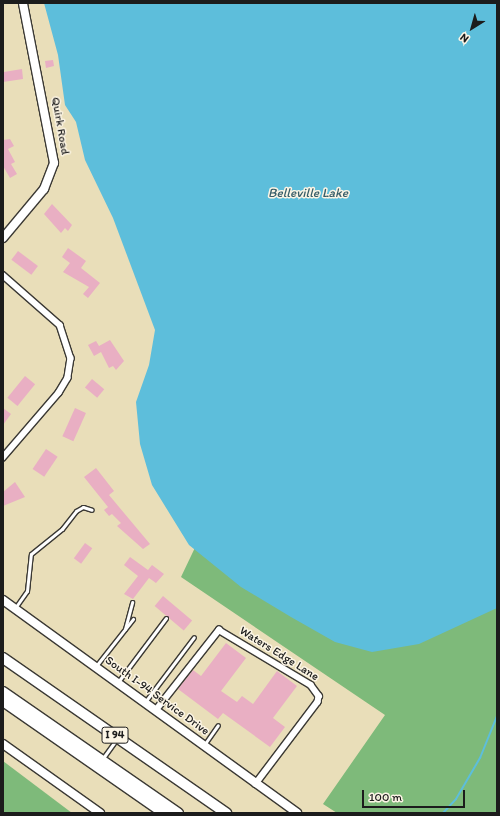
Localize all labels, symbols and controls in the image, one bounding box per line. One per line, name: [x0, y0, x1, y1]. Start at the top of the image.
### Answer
north arrow: [452, 8, 492, 48]
text: N: [458, 31, 471, 45]
street label: Quirk Road: [48, 96, 72, 156]
water label: Belleville Lake: [268, 185, 348, 201]
street label: Waters Edge Lane: [236, 624, 322, 684]
street label: South I-94 Service Drive: [102, 653, 212, 739]
road number: I 94: [101, 726, 129, 744]
scale bar: [364, 782, 467, 808]
text: 100 m: [369, 790, 402, 804]

